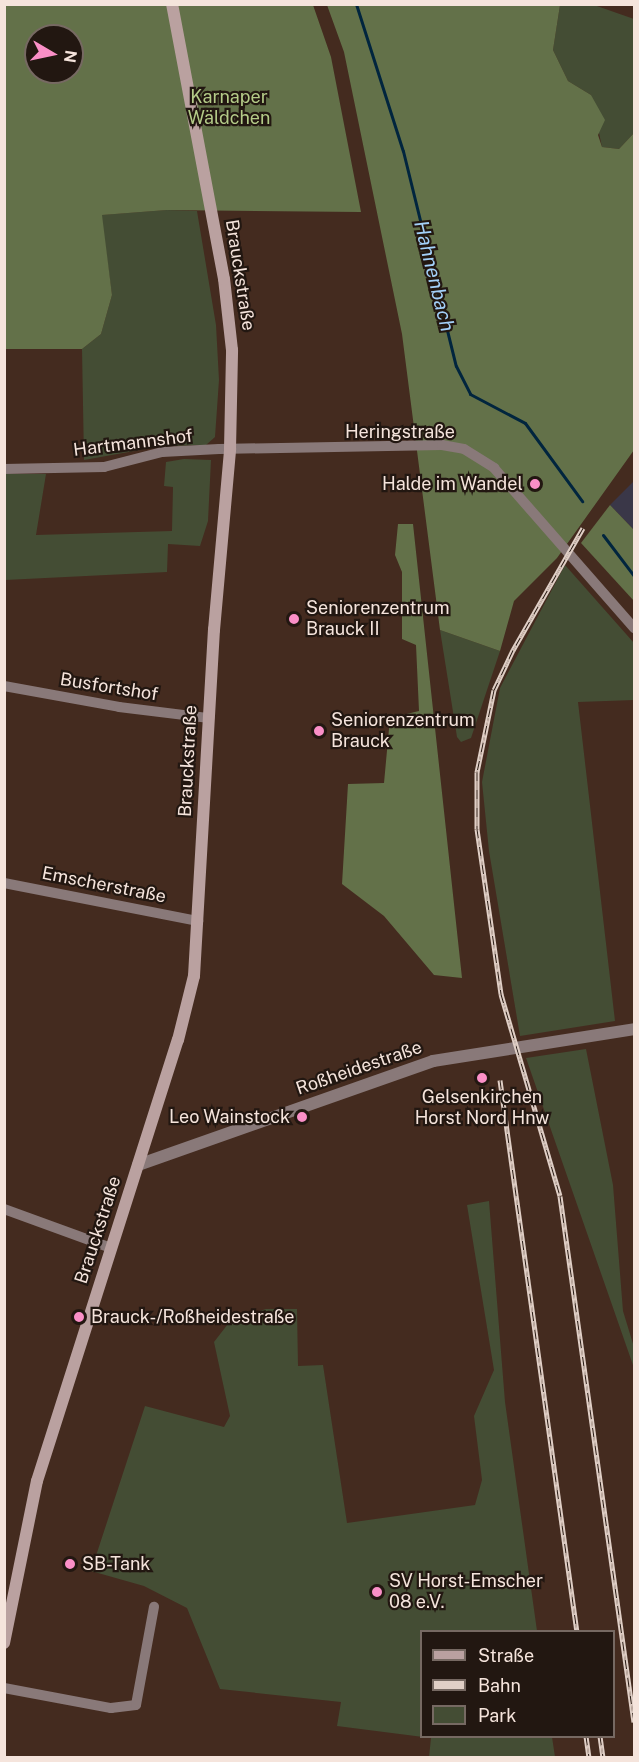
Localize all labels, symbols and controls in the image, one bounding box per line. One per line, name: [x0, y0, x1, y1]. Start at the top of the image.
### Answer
north arrow: [24, 24, 84, 84]
text: N: [60, 49, 81, 64]
park label: Karnaper Wäldchen: [188, 87, 270, 130]
street label: Brauckstraße: [221, 218, 259, 332]
water label: Hahnenbach: [409, 218, 459, 334]
street label: Heringstraße: [345, 421, 455, 443]
street label: Hartmannshof: [72, 425, 194, 461]
place label: Halde im Wandel: [381, 473, 523, 495]
marker: Halde im Wandel: [528, 477, 542, 491]
place label: Seniorenzentrum Brauck II: [306, 598, 450, 640]
marker: Seniorenzentrum Brauck II: [287, 612, 301, 626]
street label: Busfortshof: [58, 669, 160, 705]
street label: Brauckstraße: [174, 704, 202, 818]
place label: Seniorenzentrum Brauck: [331, 710, 475, 752]
marker: Seniorenzentrum Brauck: [312, 724, 326, 738]
street label: Emscherstraße: [40, 862, 168, 908]
street label: Roßheidestraße: [293, 1036, 425, 1100]
marker: Gelsenkirchen Horst Nord Hnw: [475, 1071, 489, 1085]
place label: Gelsenkirchen Horst Nord Hnw: [415, 1087, 549, 1130]
place label: Leo Wainstock: [168, 1106, 290, 1128]
marker: Leo Wainstock: [295, 1110, 309, 1124]
street label: Brauckstraße: [70, 1173, 126, 1287]
place label: Brauck-/Roßheidestraße: [91, 1306, 294, 1328]
marker: Brauck-/Roßheidestraße: [72, 1310, 86, 1324]
place label: SB-Tank: [82, 1553, 150, 1575]
marker: SB-Tank: [63, 1557, 77, 1571]
place label: SV Horst-Emscher 08 e.V.: [389, 1571, 543, 1614]
marker: SV Horst-Emscher 08 e.V.: [370, 1585, 384, 1599]
legend: [420, 1630, 615, 1738]
text: Straße: [478, 1645, 534, 1666]
text: Bahn: [478, 1675, 521, 1696]
text: Park: [478, 1705, 516, 1726]

